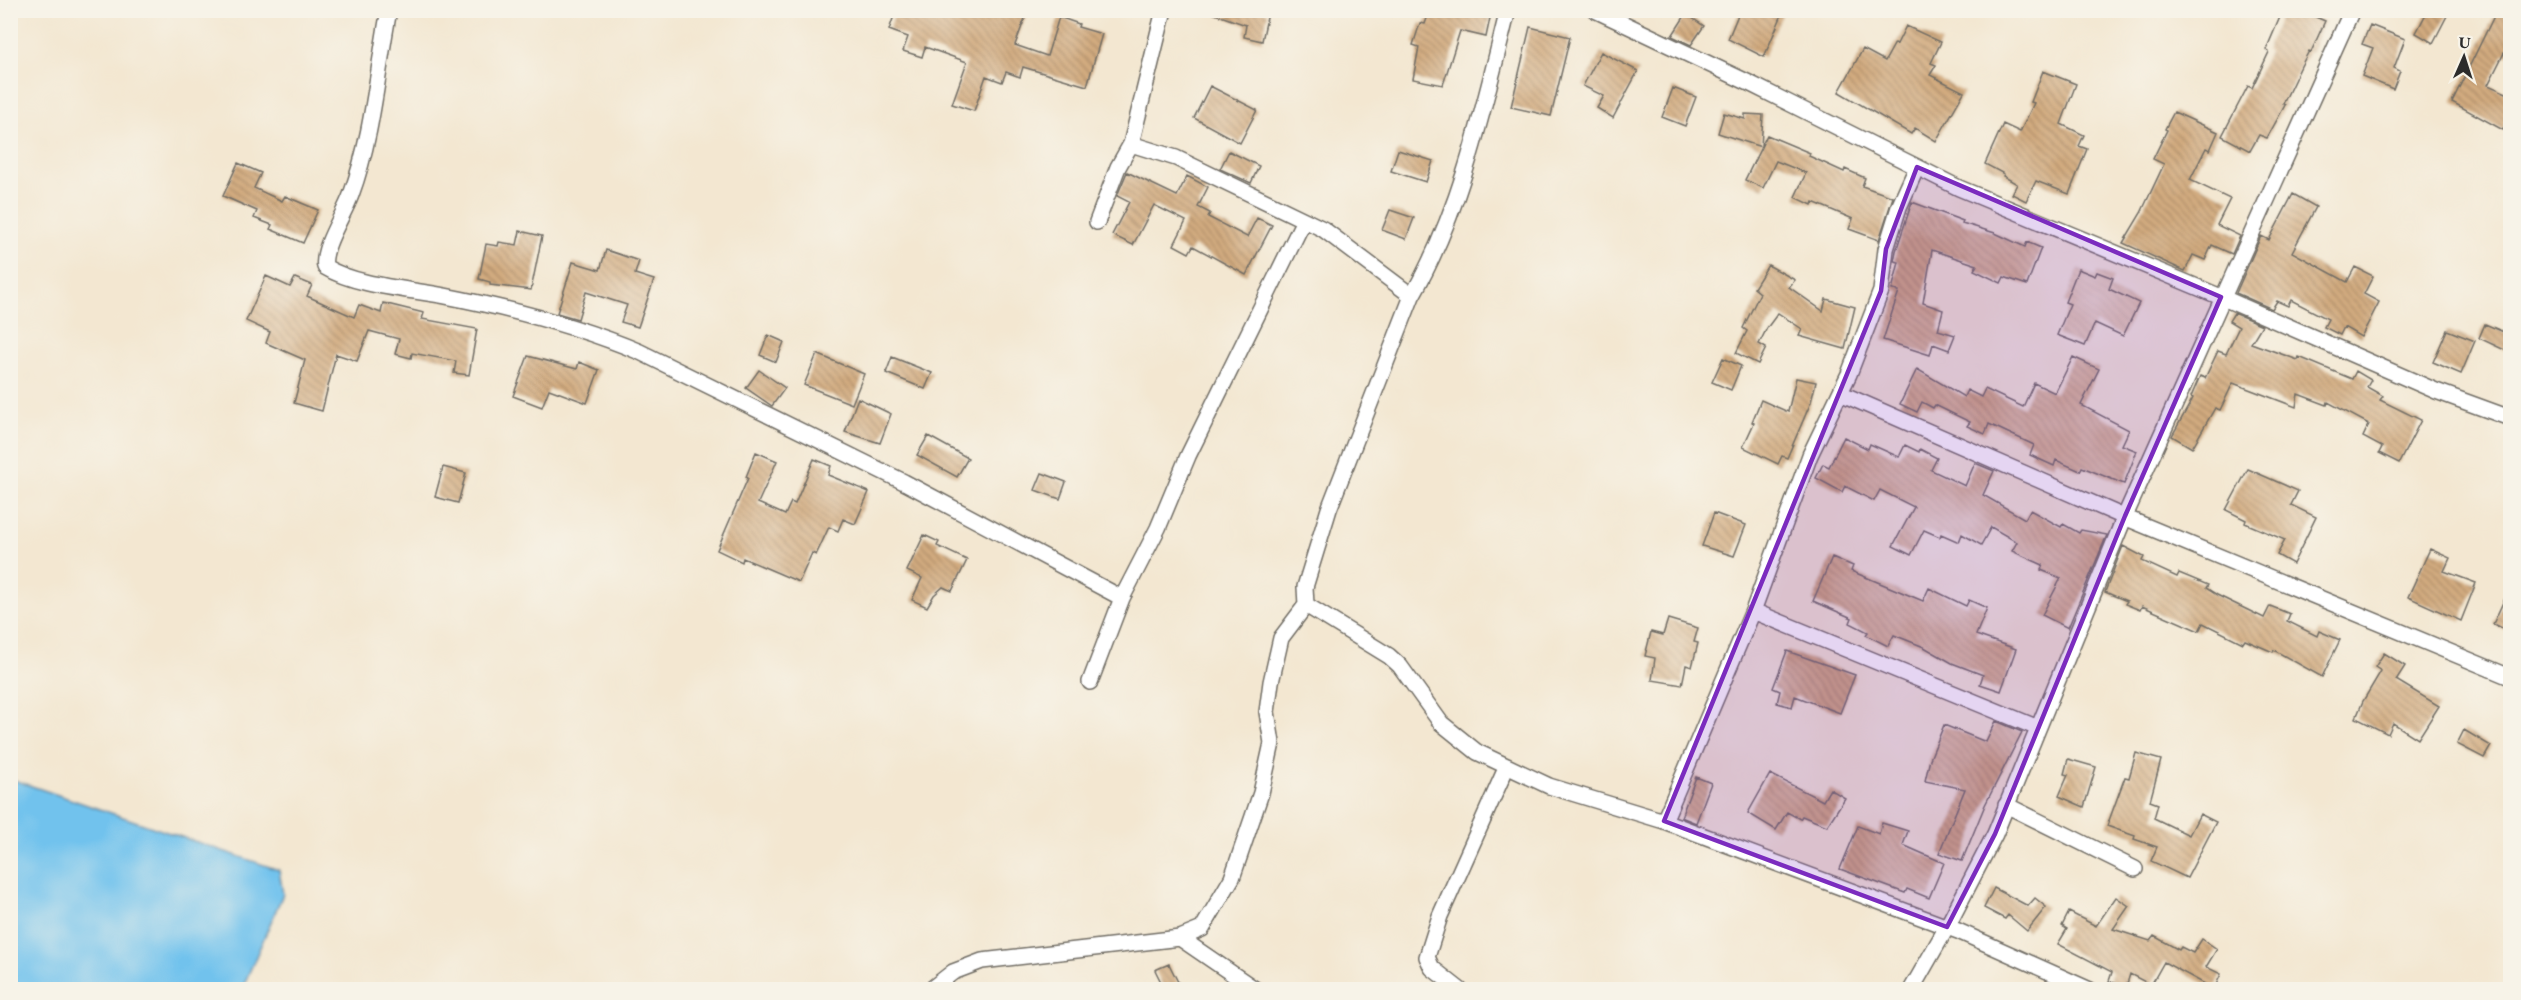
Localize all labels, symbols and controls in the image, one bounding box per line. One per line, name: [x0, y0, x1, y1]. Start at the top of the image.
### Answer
north arrow: [2434, 27, 2494, 87]
text: U: [2458, 32, 2471, 53]

